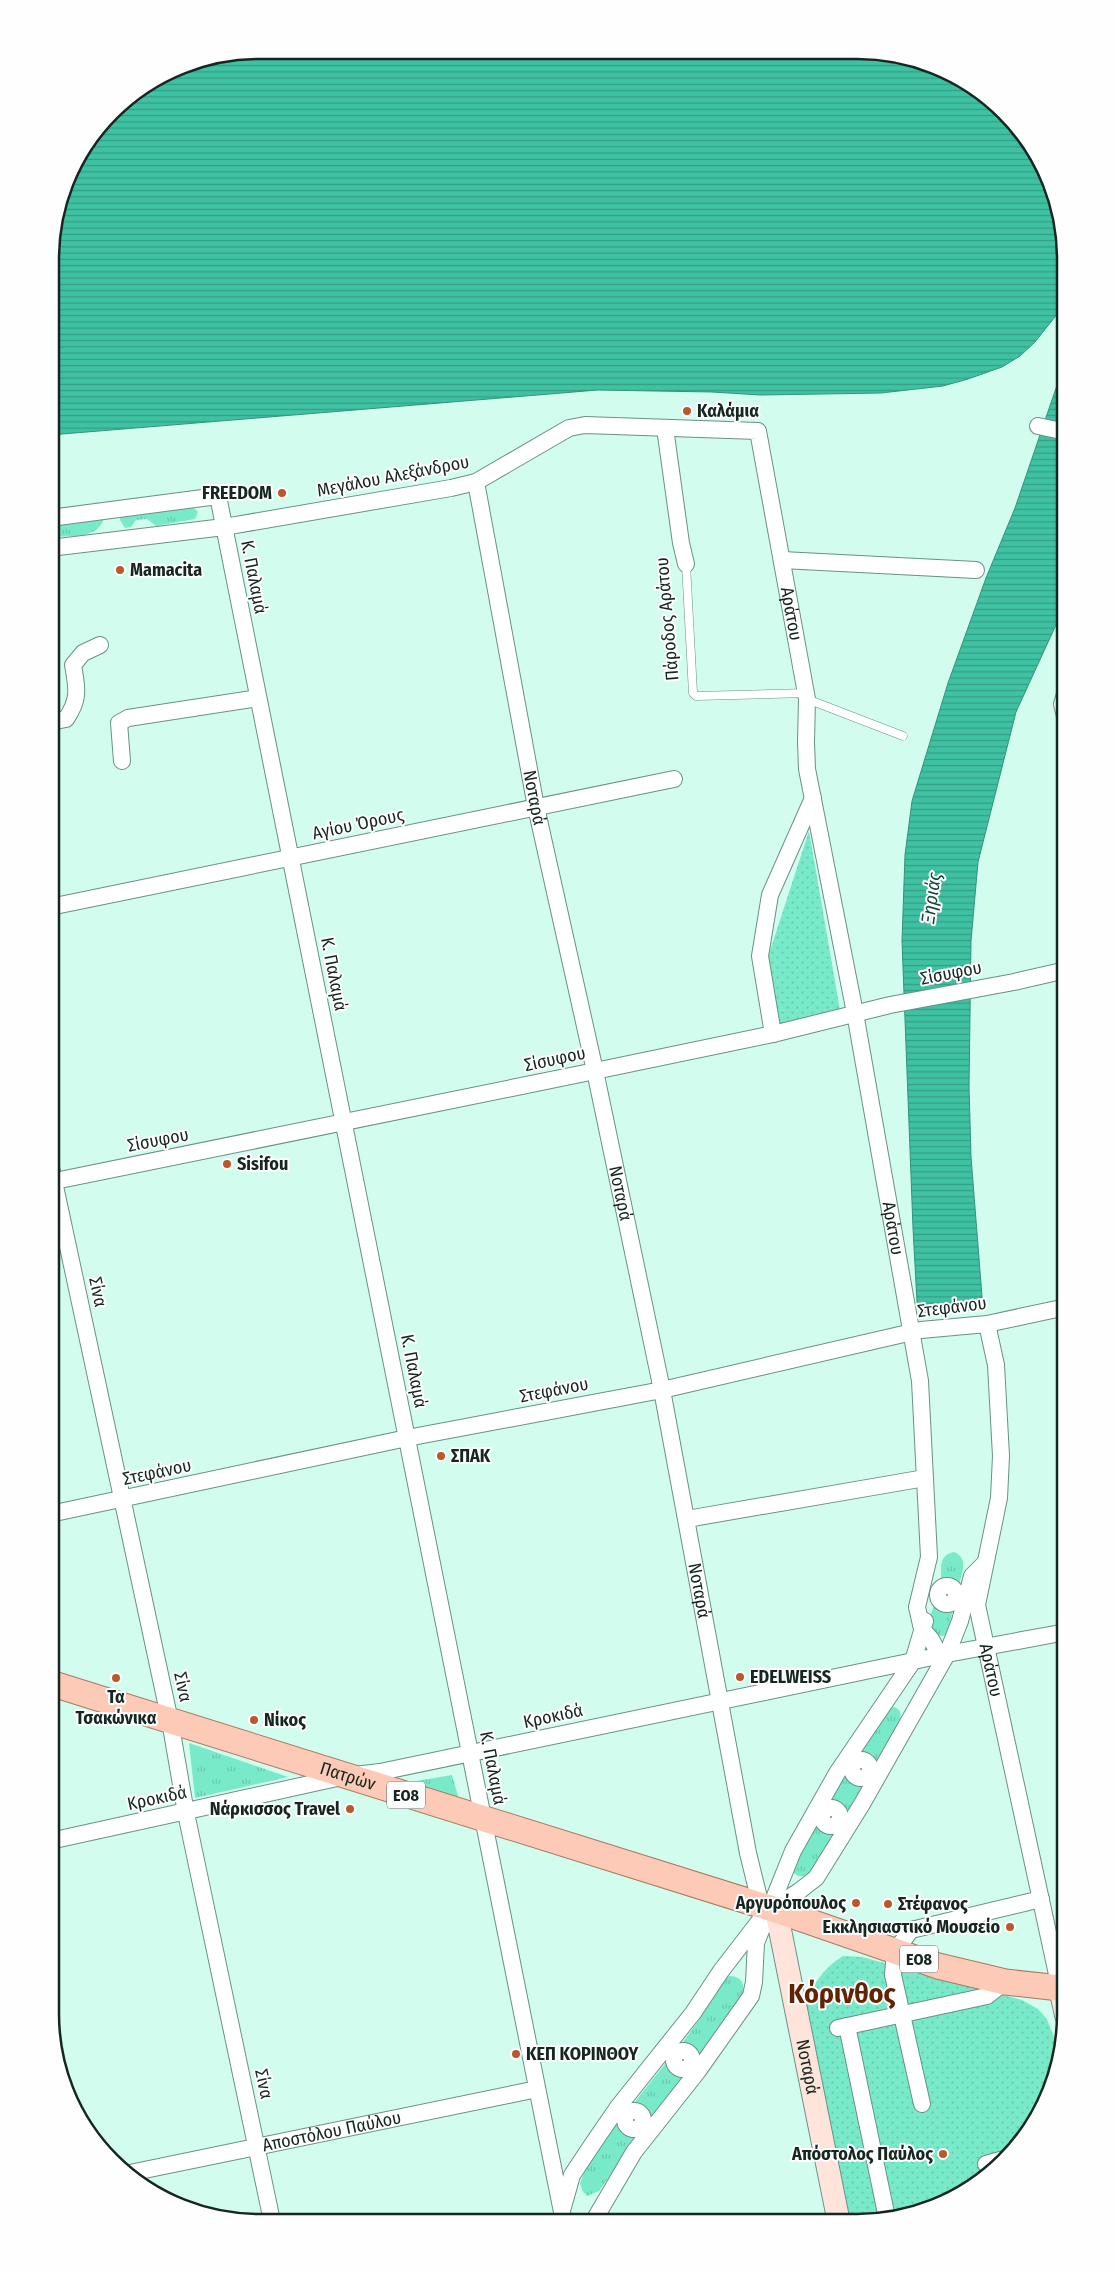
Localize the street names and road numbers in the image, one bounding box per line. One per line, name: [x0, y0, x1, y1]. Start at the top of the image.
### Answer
street label: Μεγάλου Αλεξάνδρου: [315, 450, 471, 502]
street label: Κ. Παλαμά: [236, 538, 272, 616]
street label: Πάροδος Αράτου: [651, 556, 683, 682]
street label: Αράτου: [776, 585, 807, 642]
street label: Νοταρά: [518, 768, 551, 827]
street label: Αγίου Όρους: [310, 803, 406, 844]
street label: Κ. Παλαμά: [316, 935, 352, 1013]
street label: Σίσυφου: [918, 956, 984, 990]
street label: Σίσυφου: [522, 1042, 588, 1076]
street label: Σίσυφου: [125, 1123, 191, 1157]
street label: Νοταρά: [604, 1164, 637, 1223]
street label: Αράτου: [878, 1200, 909, 1257]
street label: Σίνα: [84, 1275, 112, 1309]
street label: Στεφάνου: [916, 1292, 988, 1322]
street label: Κ. Παλαμά: [396, 1332, 432, 1410]
street label: Στεφάνου: [518, 1373, 590, 1407]
street label: Στεφάνου: [121, 1454, 193, 1490]
street label: Νοταρά: [683, 1561, 715, 1620]
street label: Αράτου: [975, 1641, 1008, 1699]
street label: Σίνα: [169, 1670, 197, 1704]
street label: Κροκιδά: [521, 1699, 585, 1733]
street label: Κ. Παλαμά: [475, 1729, 511, 1807]
street label: Πατρών: [317, 1757, 378, 1795]
street label: Κροκιδά: [125, 1781, 189, 1815]
road number: ΕΟ8: [387, 1782, 425, 1808]
road number: ΕΟ8: [900, 1946, 938, 1972]
street label: Νοταρά: [791, 2037, 824, 2096]
street label: Σίνα: [250, 2067, 278, 2101]
street label: Αποστόλου Παύλου: [260, 2106, 403, 2156]

